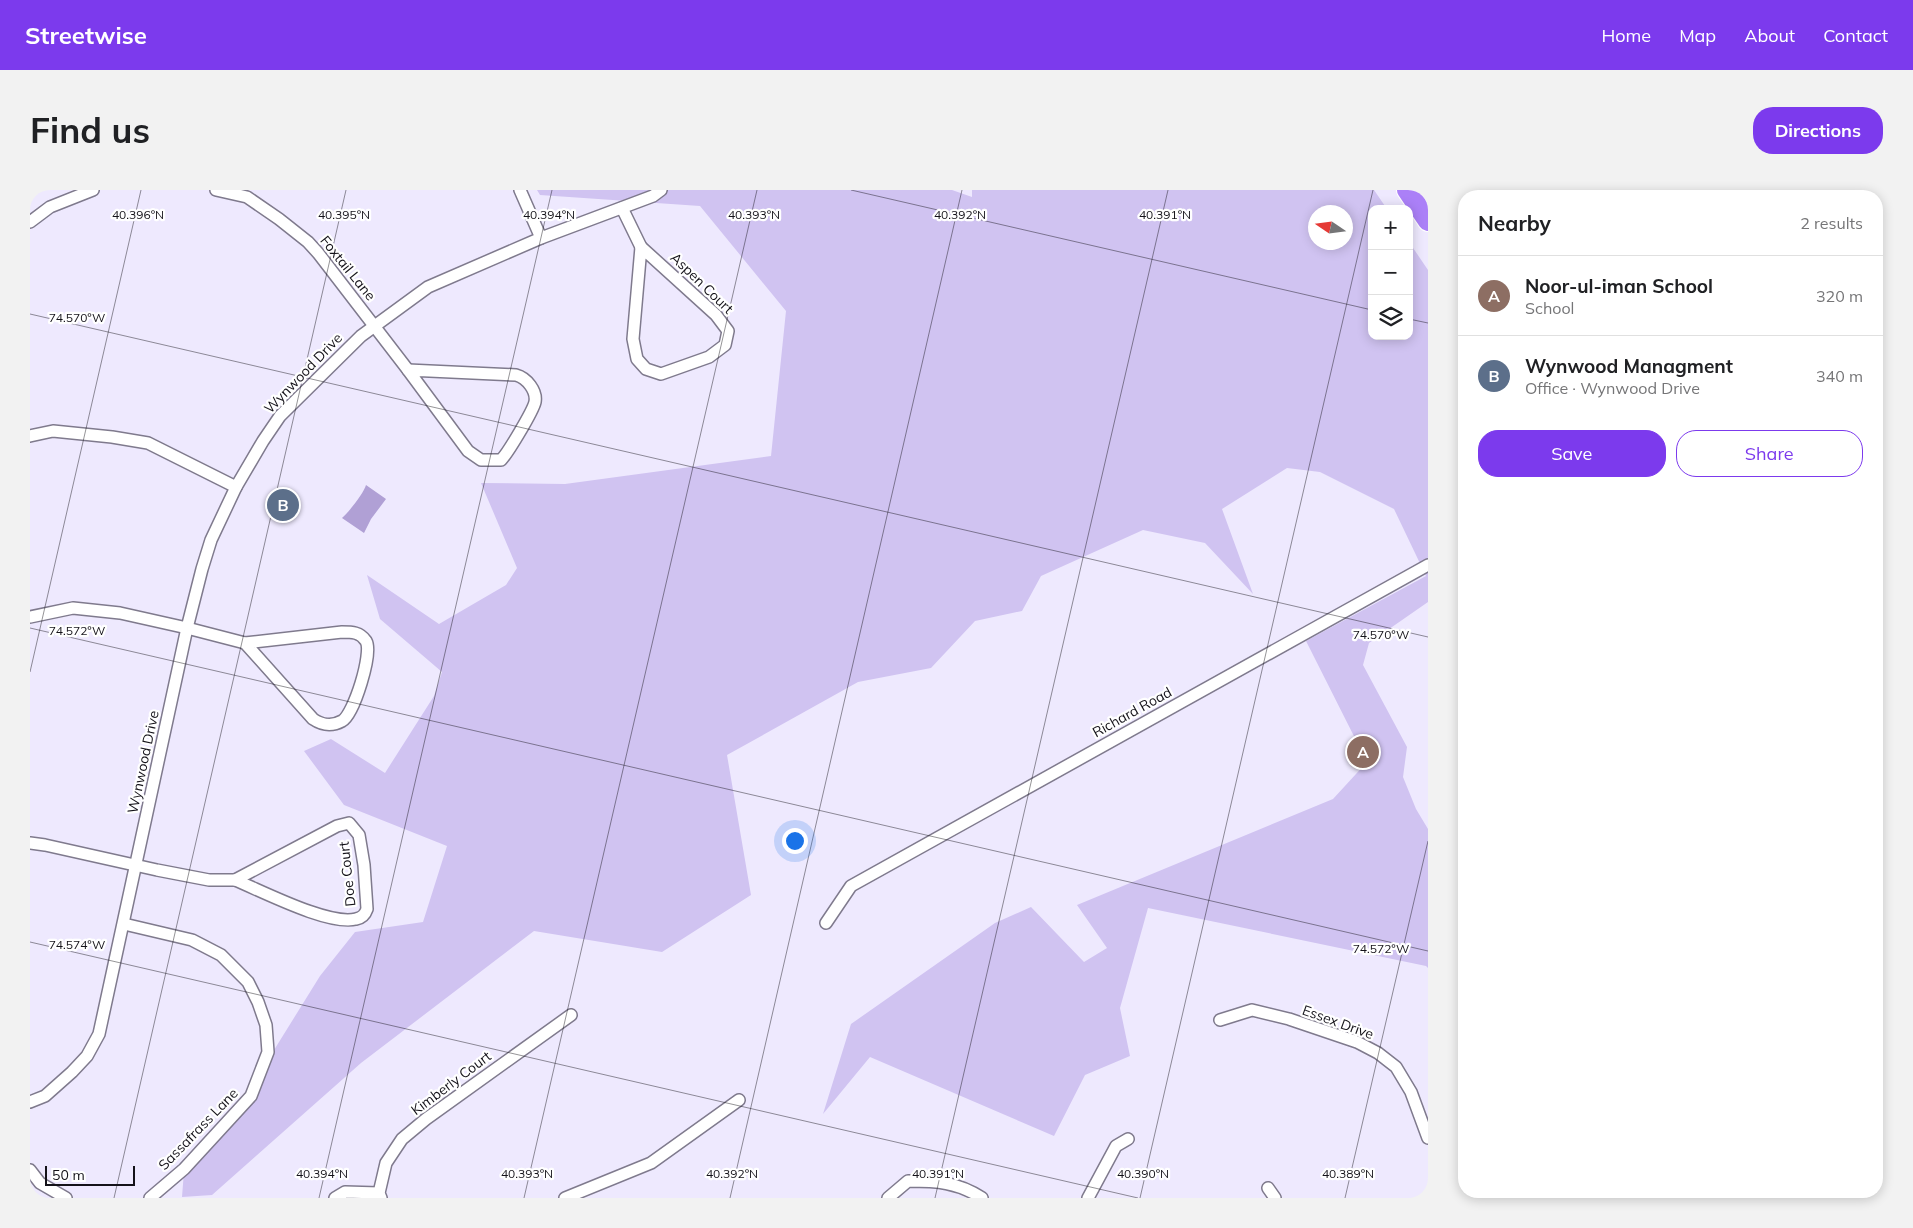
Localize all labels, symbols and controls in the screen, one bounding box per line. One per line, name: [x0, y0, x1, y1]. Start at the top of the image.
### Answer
text: Streetwise: [25, 20, 147, 50]
text: Home: [1601, 24, 1651, 47]
text: Map: [1679, 24, 1716, 47]
text: About: [1744, 24, 1795, 47]
text: Contact: [1823, 24, 1888, 47]
button: Directions: [1753, 107, 1883, 154]
text: Find us: [30, 108, 150, 152]
north arrow: [1308, 205, 1353, 250]
map controls: [1368, 205, 1413, 340]
button: +: [1368, 205, 1413, 250]
text: 40.396°N: [112, 207, 164, 222]
text: 40.395°N: [318, 207, 370, 222]
text: 40.394°N: [523, 207, 575, 222]
text: 40.393°N: [728, 207, 780, 222]
text: 40.392°N: [934, 207, 986, 222]
text: 40.391°N: [1139, 207, 1191, 222]
text: Nearby: [1478, 210, 1551, 236]
text: 2 results: [1800, 213, 1863, 233]
street label: Foxtail Lane: [316, 232, 380, 304]
street label: Aspen Court: [667, 249, 737, 318]
button: −: [1368, 250, 1413, 295]
text: Noor-ul-iman School: [1525, 274, 1713, 298]
text: A: [1488, 286, 1500, 306]
text: 320 m: [1816, 286, 1863, 306]
button: layers: [1368, 295, 1413, 340]
text: School: [1525, 298, 1574, 318]
text: 74.570°W: [49, 310, 105, 325]
street label: Wynwood Drive: [260, 329, 346, 417]
text: Wynwood Managment: [1525, 354, 1733, 378]
text: B: [1488, 366, 1500, 386]
text: 340 m: [1816, 366, 1863, 386]
text: Office · Wynwood Drive: [1525, 378, 1700, 398]
button: Save: [1478, 430, 1666, 477]
button: Share: [1676, 430, 1863, 477]
pin: B: [267, 486, 299, 524]
text: 74.572°W: [49, 623, 105, 638]
text: 74.570°W: [1353, 627, 1409, 642]
street label: Richard Road: [1089, 683, 1175, 741]
street label: Wynwood Drive: [123, 709, 163, 815]
pin: A: [1347, 733, 1379, 771]
your location: [782, 828, 808, 854]
street label: Doe Court: [335, 841, 359, 907]
text: 74.574°W: [49, 937, 105, 952]
text: 74.572°W: [1353, 941, 1409, 956]
street label: Essex Drive: [1300, 1001, 1376, 1043]
street label: Kimberly Court: [407, 1047, 495, 1119]
street label: Sassafrass Lane: [154, 1084, 242, 1174]
scale bar: [45, 1163, 135, 1186]
text: 50 m: [52, 1166, 85, 1184]
text: 40.394°N: [296, 1166, 348, 1181]
text: 40.393°N: [501, 1166, 553, 1181]
text: 40.392°N: [706, 1166, 758, 1181]
text: 40.391°N: [912, 1166, 964, 1181]
text: 40.390°N: [1117, 1166, 1169, 1181]
text: 40.389°N: [1322, 1166, 1374, 1181]

